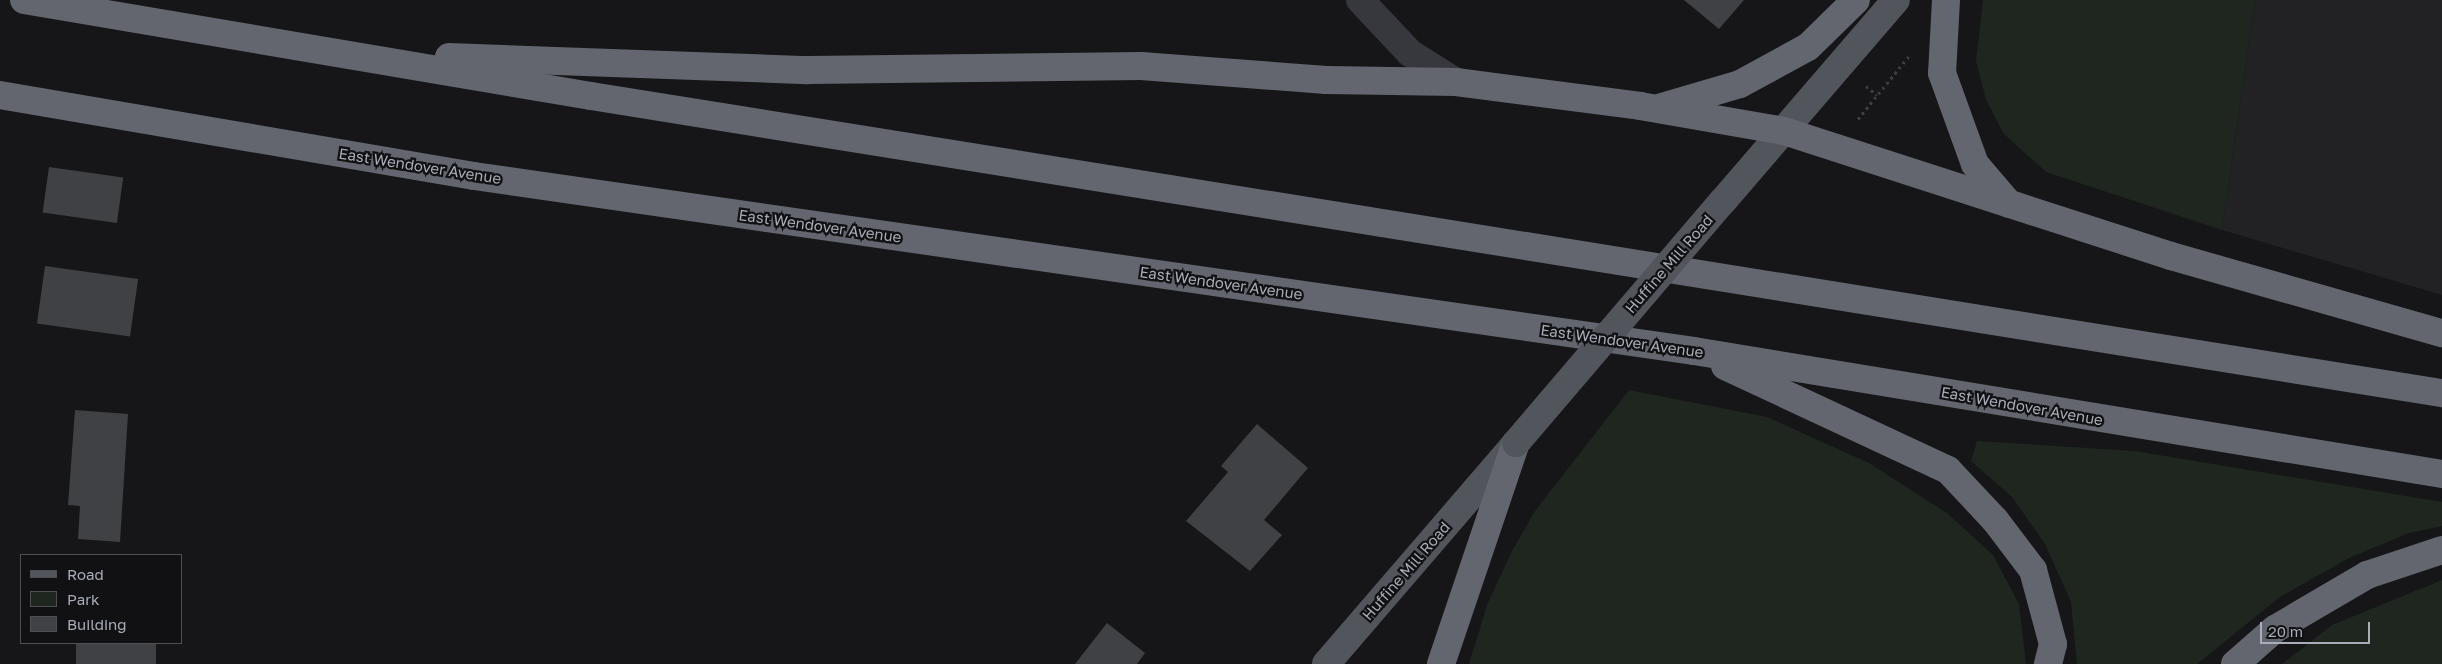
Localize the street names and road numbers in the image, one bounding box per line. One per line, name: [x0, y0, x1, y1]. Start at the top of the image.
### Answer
street label: East Wendover Avenue: [338, 144, 502, 188]
street label: East Wendover Avenue: [737, 206, 903, 246]
street label: Huffine Mill Road: [1621, 211, 1717, 317]
street label: East Wendover Avenue: [1138, 263, 1304, 303]
street label: East Wendover Avenue: [1539, 321, 1705, 361]
street label: East Wendover Avenue: [1940, 383, 2104, 429]
street label: Huffine Mill Road: [1358, 518, 1454, 624]

